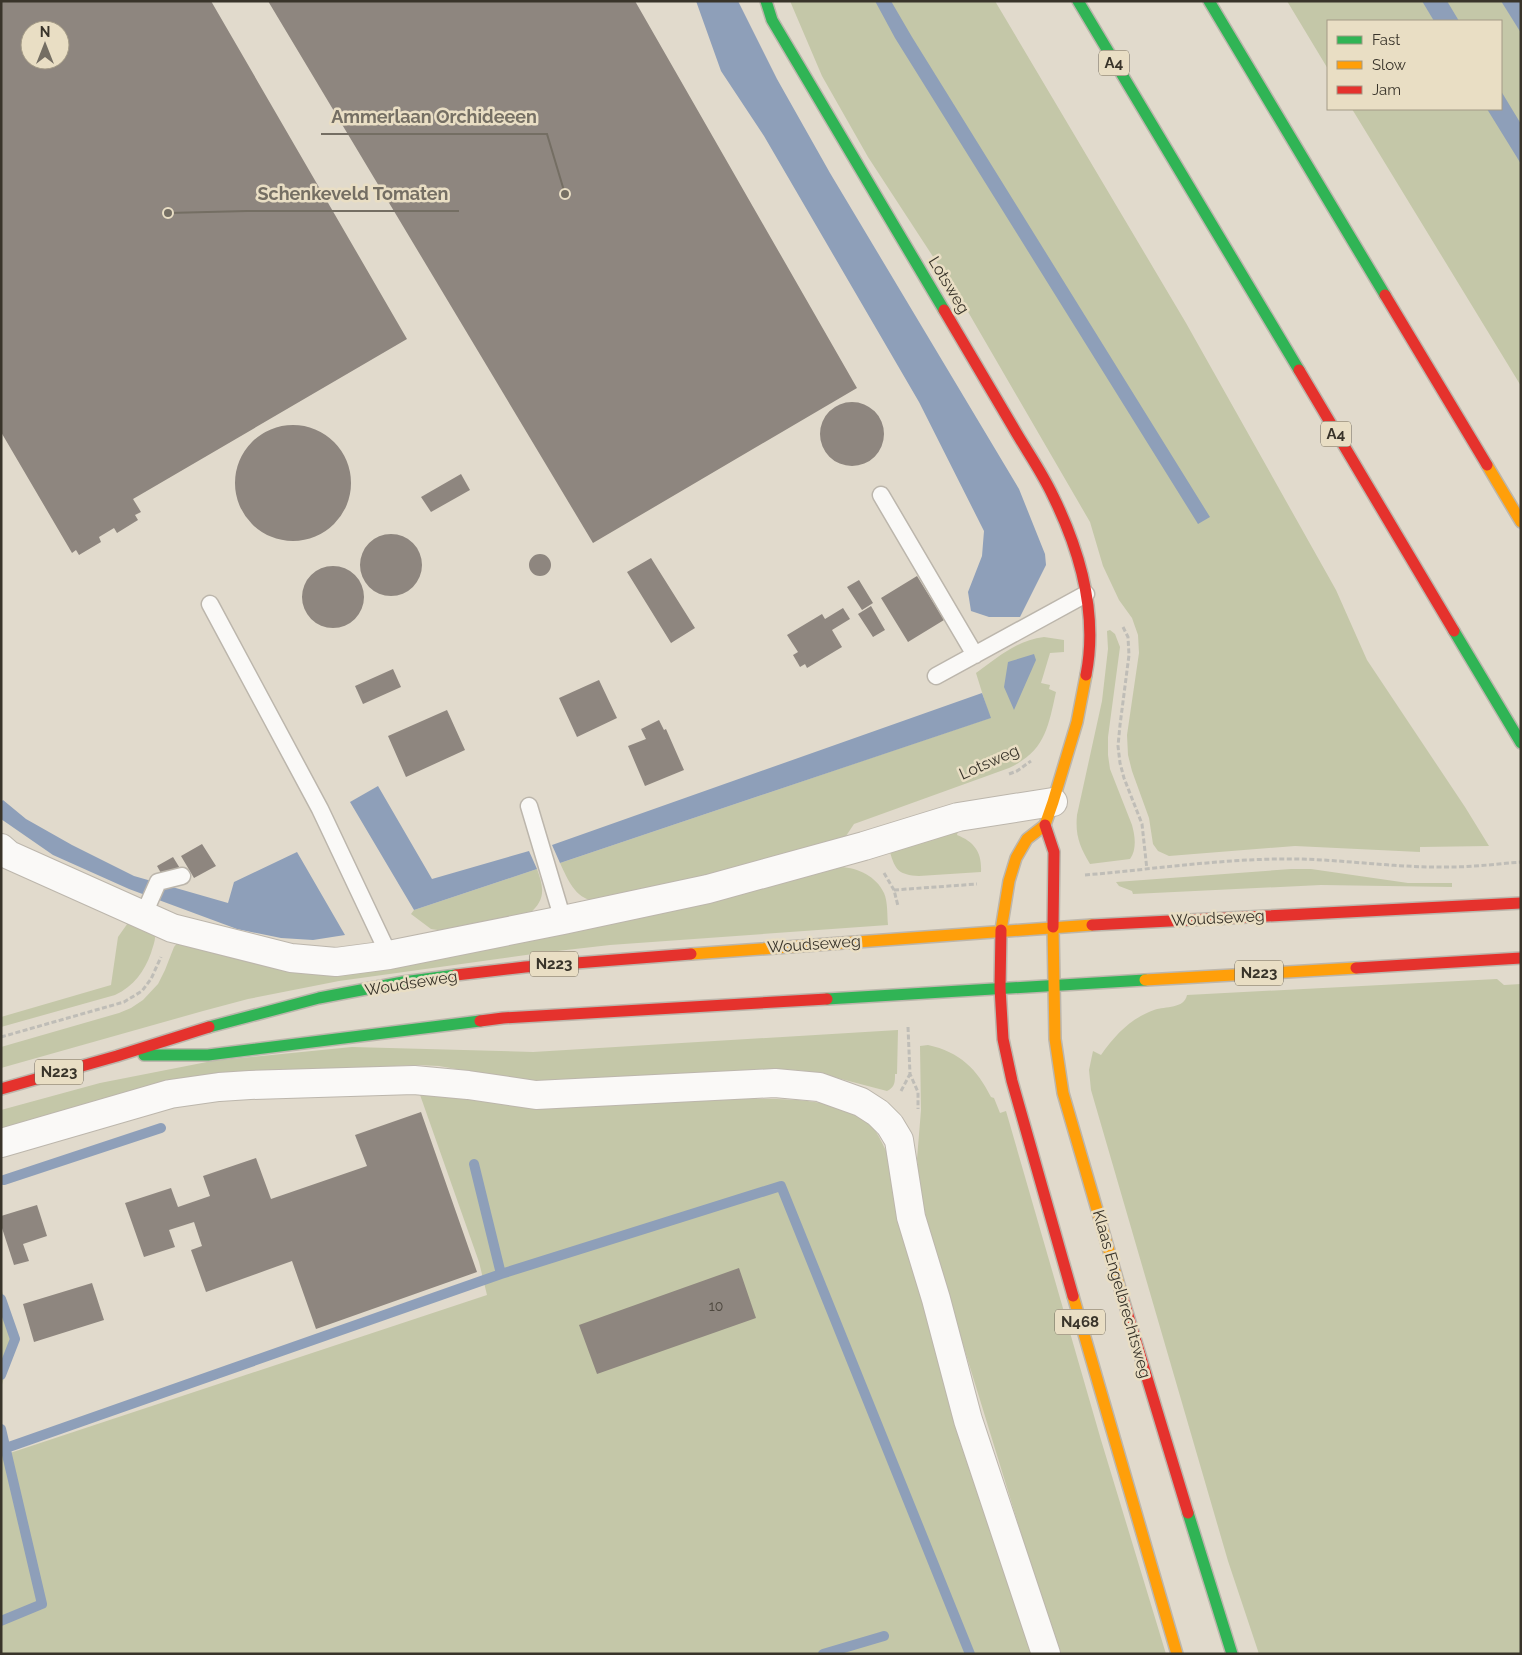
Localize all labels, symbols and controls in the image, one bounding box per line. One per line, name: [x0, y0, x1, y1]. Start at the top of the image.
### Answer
north arrow: [20, 20, 70, 70]
legend: [1327, 20, 1502, 110]
text: N: [40, 24, 50, 40]
text: Fast: [1372, 31, 1400, 49]
road number: A4: [1099, 50, 1129, 76]
text: Slow: [1372, 56, 1406, 74]
text: Jam: [1372, 81, 1401, 99]
callout: Ammerlaan Orchideeen: [321, 101, 547, 134]
text: Ammerlaan Orchideeen: [331, 106, 537, 127]
callout: Schenkeveld Tomaten: [247, 178, 459, 211]
text: Schenkeveld Tomaten: [258, 183, 448, 204]
street label: Lotsweg: [925, 253, 973, 317]
road number: A4: [1321, 422, 1351, 446]
street label: Lotsweg: [956, 740, 1022, 784]
street label: Woudseweg: [1171, 906, 1265, 930]
street label: Woudseweg: [767, 931, 861, 957]
road number: N223: [530, 952, 578, 976]
road number: N223: [1235, 960, 1283, 986]
street label: Woudseweg: [363, 966, 459, 1000]
road number: N223: [35, 1060, 83, 1084]
street label: Klaas Engelbrechtsweg: [1089, 1208, 1155, 1380]
house number: 10: [709, 1298, 723, 1314]
road number: N468: [1055, 1310, 1105, 1334]

